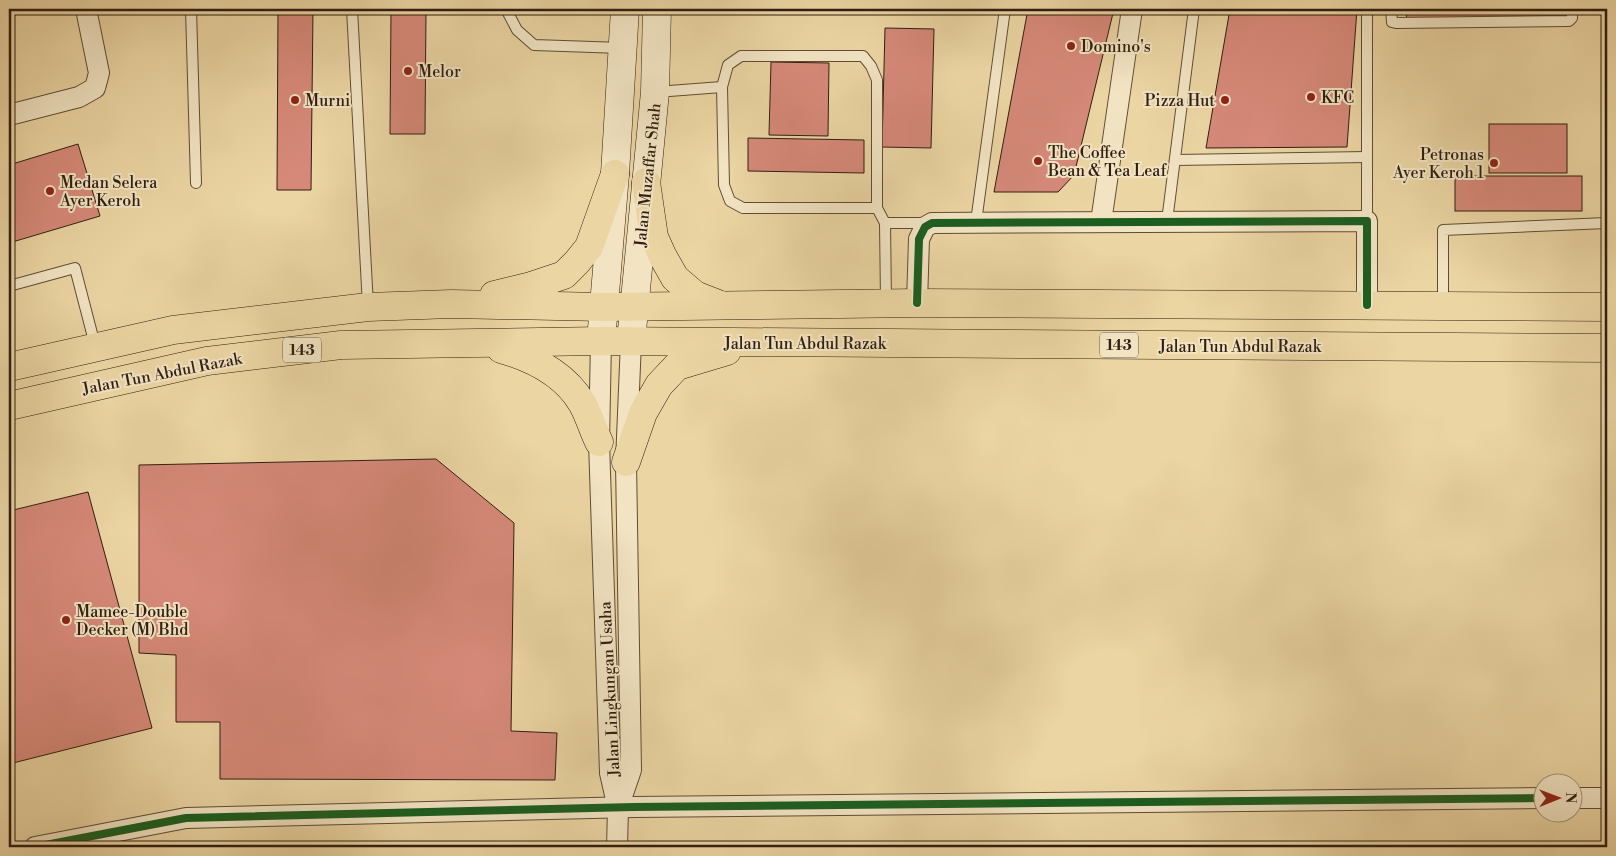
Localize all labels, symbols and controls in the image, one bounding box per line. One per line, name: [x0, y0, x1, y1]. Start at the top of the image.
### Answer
place label: Domino's: [1081, 37, 1151, 57]
marker: Domino's: [1065, 40, 1077, 52]
place label: Melor: [418, 62, 461, 82]
marker: Melor: [402, 65, 414, 77]
place label: KFC: [1321, 88, 1354, 108]
place label: Murni: [305, 91, 350, 111]
place label: Pizza Hut: [1144, 91, 1215, 111]
marker: KFC: [1305, 91, 1317, 103]
marker: Murni: [289, 94, 301, 106]
marker: Pizza Hut: [1219, 94, 1231, 106]
street label: Jalan Muzaffar Shah: [630, 102, 666, 249]
place label: The Coffee Bean & Tea Leaf: [1047, 143, 1167, 181]
place label: Petronas Ayer Keroh 1: [1392, 145, 1484, 183]
marker: The Coffee Bean & Tea Leaf: [1032, 155, 1044, 167]
marker: Petronas Ayer Keroh 1: [1488, 157, 1500, 169]
place label: Medan Selera Ayer Keroh: [59, 173, 158, 211]
marker: Medan Selera Ayer Keroh: [44, 185, 56, 197]
road number: 143: [1100, 332, 1138, 358]
street label: Jalan Tun Abdul Razak: [723, 334, 888, 354]
street label: Jalan Tun Abdul Razak: [1158, 337, 1323, 357]
road number: 143: [283, 338, 321, 362]
street label: Jalan Tun Abdul Razak: [80, 348, 245, 399]
street label: Jalan Lingkungan Usaha: [595, 600, 625, 778]
place label: Mamee-Double Decker (M) Bhd: [76, 602, 188, 640]
marker: Mamee-Double Decker (M) Bhd: [60, 614, 72, 626]
north arrow: [1534, 774, 1584, 824]
text: N: [1561, 792, 1579, 803]

